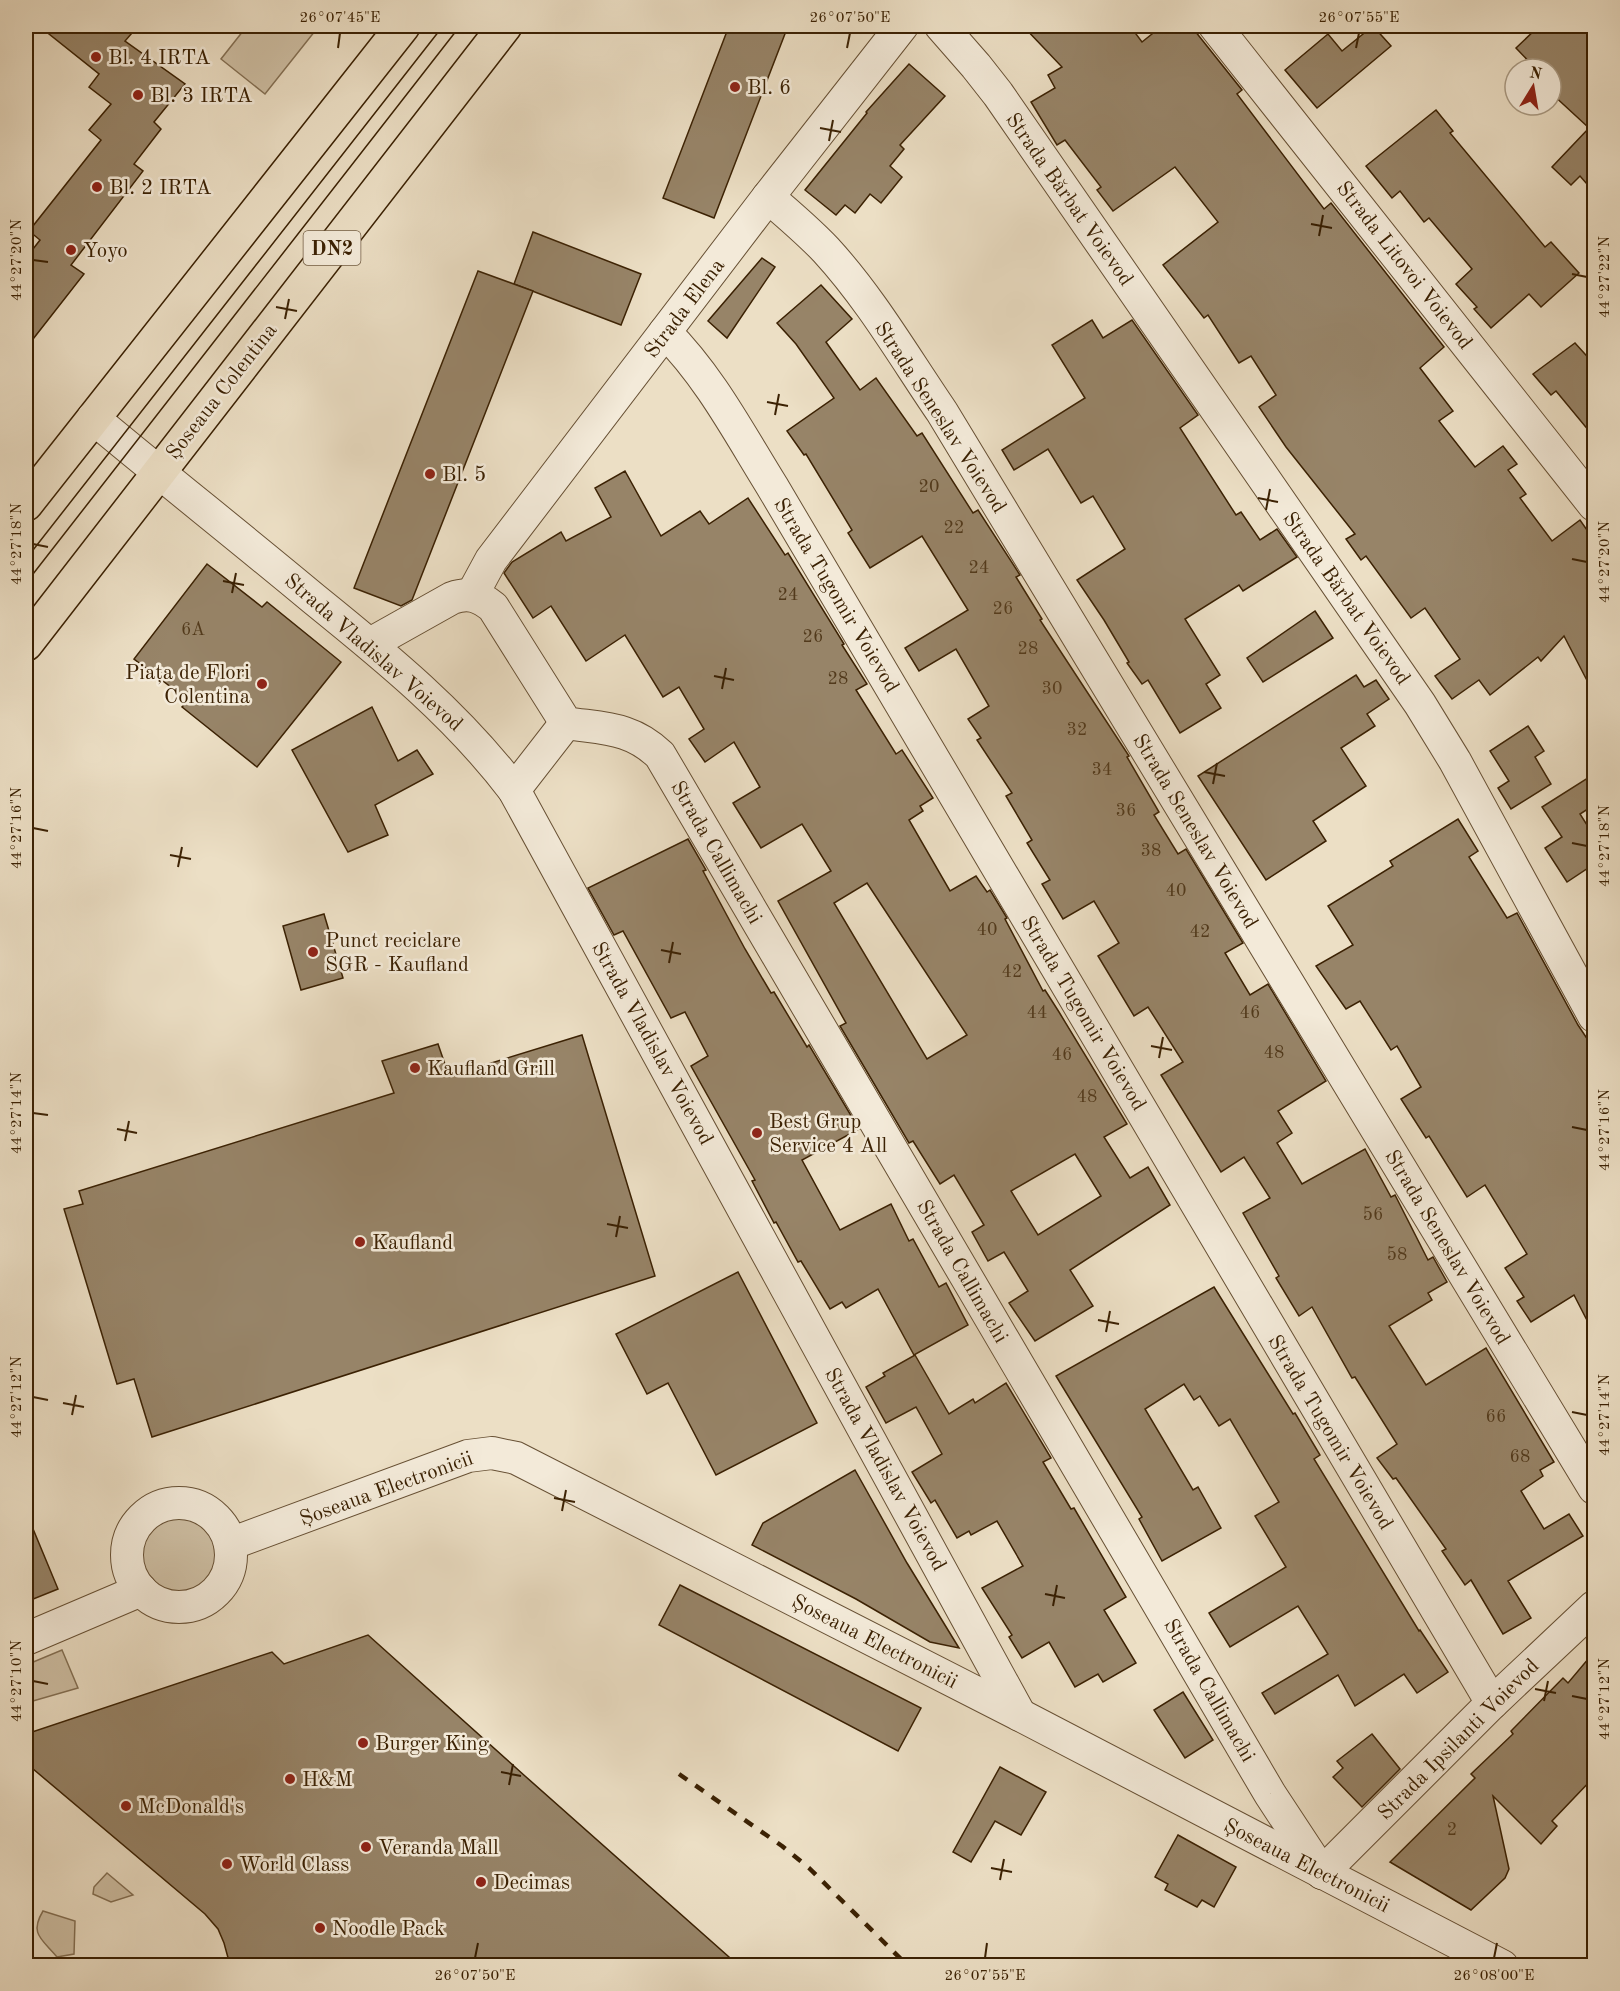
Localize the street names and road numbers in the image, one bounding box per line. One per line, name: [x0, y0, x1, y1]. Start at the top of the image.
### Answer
street label: Strada Bărbat Voievod: [1001, 110, 1136, 290]
street label: Strada Litovoi Voievod: [1332, 178, 1476, 354]
road number: DN2: [304, 231, 360, 265]
street label: Strada Elena: [641, 255, 729, 362]
street label: Strada Seneslav Voievod: [870, 319, 1009, 517]
street label: Șoseaua Colentina: [163, 320, 282, 464]
street label: Strada Tugomir Voievod: [769, 495, 902, 697]
street label: Strada Bărbat Voievod: [1278, 509, 1413, 689]
street label: Strada Vladislav Voievod: [280, 570, 466, 736]
street label: Strada Seneslav Voievod: [1128, 731, 1261, 933]
street label: Strada Callimachi: [666, 778, 765, 928]
street label: Strada Tugomir Voievod: [1016, 913, 1149, 1115]
street label: Strada Vladislav Voievod: [587, 939, 716, 1149]
street label: Strada Seneslav Voievod: [1380, 1147, 1513, 1349]
street label: Strada Callimachi: [912, 1197, 1011, 1347]
street label: Strada Tugomir Voievod: [1263, 1332, 1396, 1534]
street label: Strada Vladislav Voievod: [820, 1365, 949, 1575]
street label: Șoseaua Electronicii: [297, 1448, 476, 1531]
street label: Șoseaua Electronicii: [788, 1591, 961, 1693]
street label: Strada Callimachi: [1159, 1616, 1258, 1766]
street label: Strada Ipsilanti Voievod: [1374, 1655, 1544, 1825]
street label: Șoseaua Electronicii: [1220, 1815, 1393, 1917]

